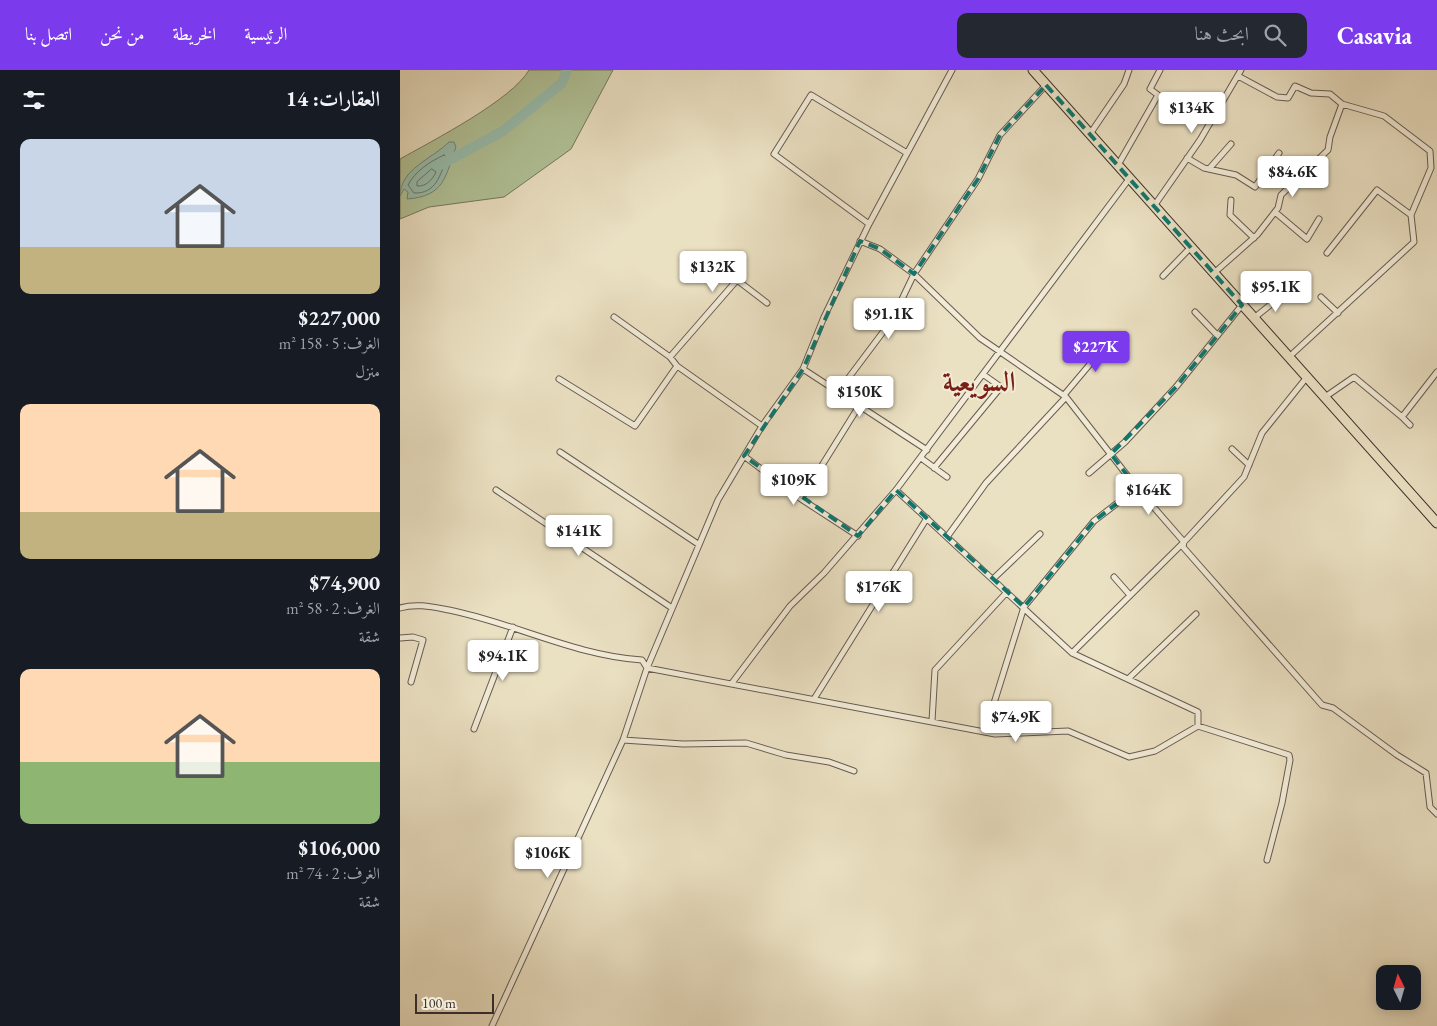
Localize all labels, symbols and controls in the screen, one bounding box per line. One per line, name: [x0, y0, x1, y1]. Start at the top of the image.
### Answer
search box: [957, 13, 1307, 58]
text: Casavia: [1337, 20, 1412, 51]
text: ابحث هنا: [1195, 21, 1249, 46]
icon: search: [1261, 21, 1289, 49]
text: اتصل بنا: [25, 22, 72, 45]
text: من نحن: [100, 22, 144, 45]
text: الخريطة: [172, 22, 216, 45]
text: الرئيسية: [244, 22, 287, 45]
text: العقارات: 14: [286, 85, 380, 112]
icon: filters: [20, 86, 48, 114]
pin: $134K: [1157, 92, 1227, 134]
text: $134K: [1170, 97, 1214, 118]
pin: $84.6K: [1252, 156, 1334, 198]
text: $84.6K: [1269, 161, 1317, 182]
icon: home: [155, 171, 245, 261]
pin: $132K: [678, 250, 748, 293]
text: $132K: [691, 256, 735, 277]
pin: $95.1K: [1235, 270, 1317, 313]
text: $95.1K: [1252, 276, 1300, 297]
pin: $91.1K: [848, 298, 930, 340]
text: $91.1K: [865, 303, 913, 324]
text: $227,000: [298, 304, 380, 331]
pin: $227K: [1061, 330, 1131, 373]
text: الغرف: 5 · 158 m²: [279, 333, 380, 354]
text: $227K: [1074, 336, 1118, 357]
text: منزل: [355, 361, 380, 382]
district label: السويعية: [943, 363, 1015, 399]
pin: $150K: [825, 376, 895, 418]
text: $150K: [838, 381, 882, 402]
icon: home: [155, 436, 245, 526]
pin: $109K: [759, 464, 829, 506]
text: $109K: [772, 469, 816, 490]
pin: $164K: [1114, 474, 1184, 516]
text: $164K: [1127, 479, 1171, 500]
pin: $141K: [544, 514, 614, 557]
text: $141K: [557, 520, 601, 541]
text: $74,900: [310, 569, 380, 596]
pin: $176K: [844, 570, 914, 613]
text: $176K: [857, 576, 901, 597]
text: الغرف: 2 · 58 m²: [286, 598, 380, 619]
text: شقة: [359, 626, 380, 647]
pin: $94.1K: [462, 640, 544, 682]
text: $94.1K: [479, 645, 527, 666]
pin: $74.9K: [975, 700, 1057, 743]
icon: home: [155, 701, 245, 791]
text: $74.9K: [992, 706, 1040, 727]
text: $106,000: [298, 834, 380, 861]
pin: $106K: [513, 836, 583, 879]
text: $106K: [526, 842, 570, 863]
text: الغرف: 2 · 74 m²: [286, 863, 380, 884]
text: شقة: [359, 891, 380, 912]
north arrow: [1376, 965, 1421, 1010]
map controls: [1376, 965, 1421, 1010]
scale bar: [415, 991, 494, 1014]
text: 100 m: [422, 994, 456, 1012]

